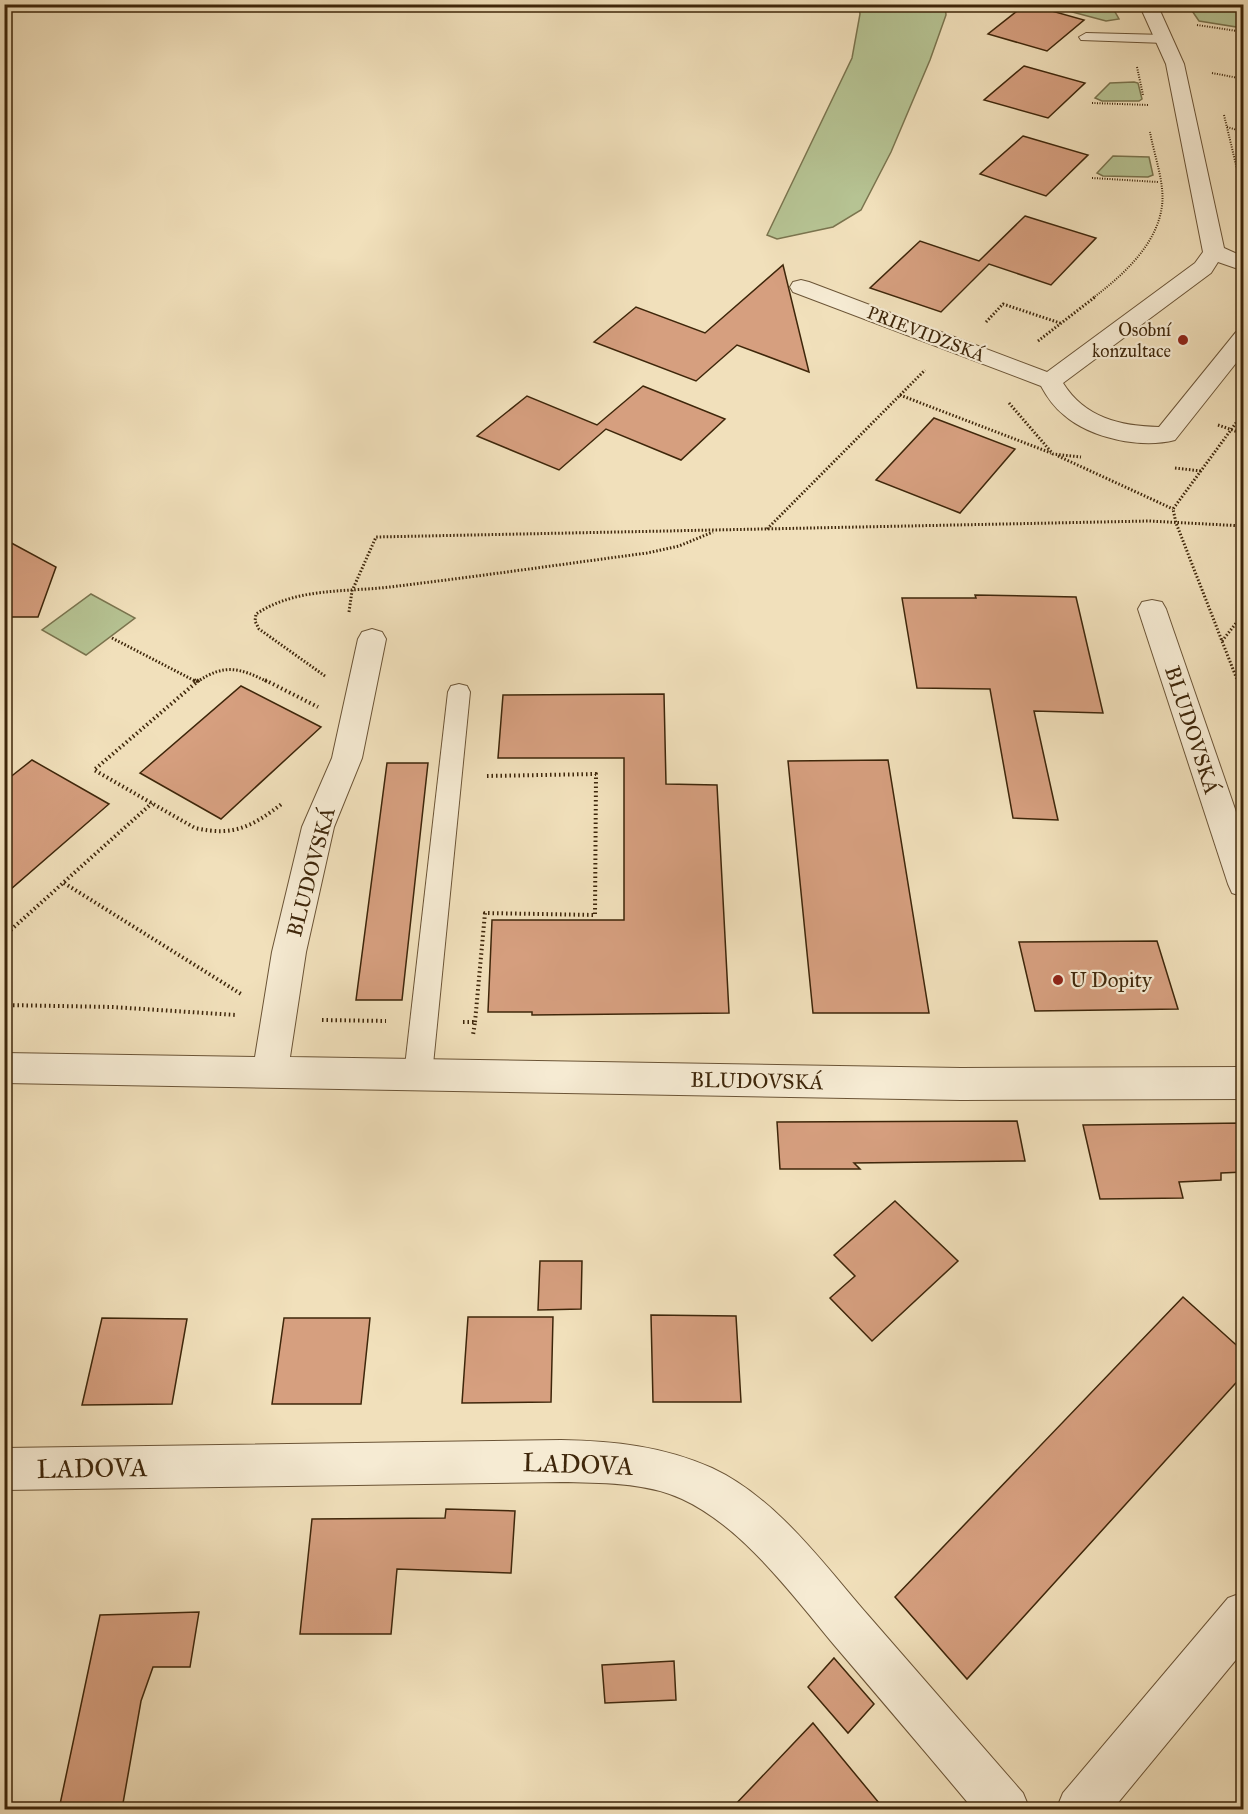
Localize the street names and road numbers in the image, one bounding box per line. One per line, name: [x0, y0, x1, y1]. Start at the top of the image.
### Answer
street label: PRIEVIDZSKÁ: [864, 300, 989, 367]
street label: BLUDOVSKÁ: [1159, 663, 1225, 797]
street label: BLUDOVSKÁ: [281, 804, 341, 940]
street label: BLUDOVSKÁ: [690, 1067, 824, 1095]
street label: LADOVA: [522, 1446, 635, 1482]
street label: LADOVA: [36, 1451, 148, 1485]

